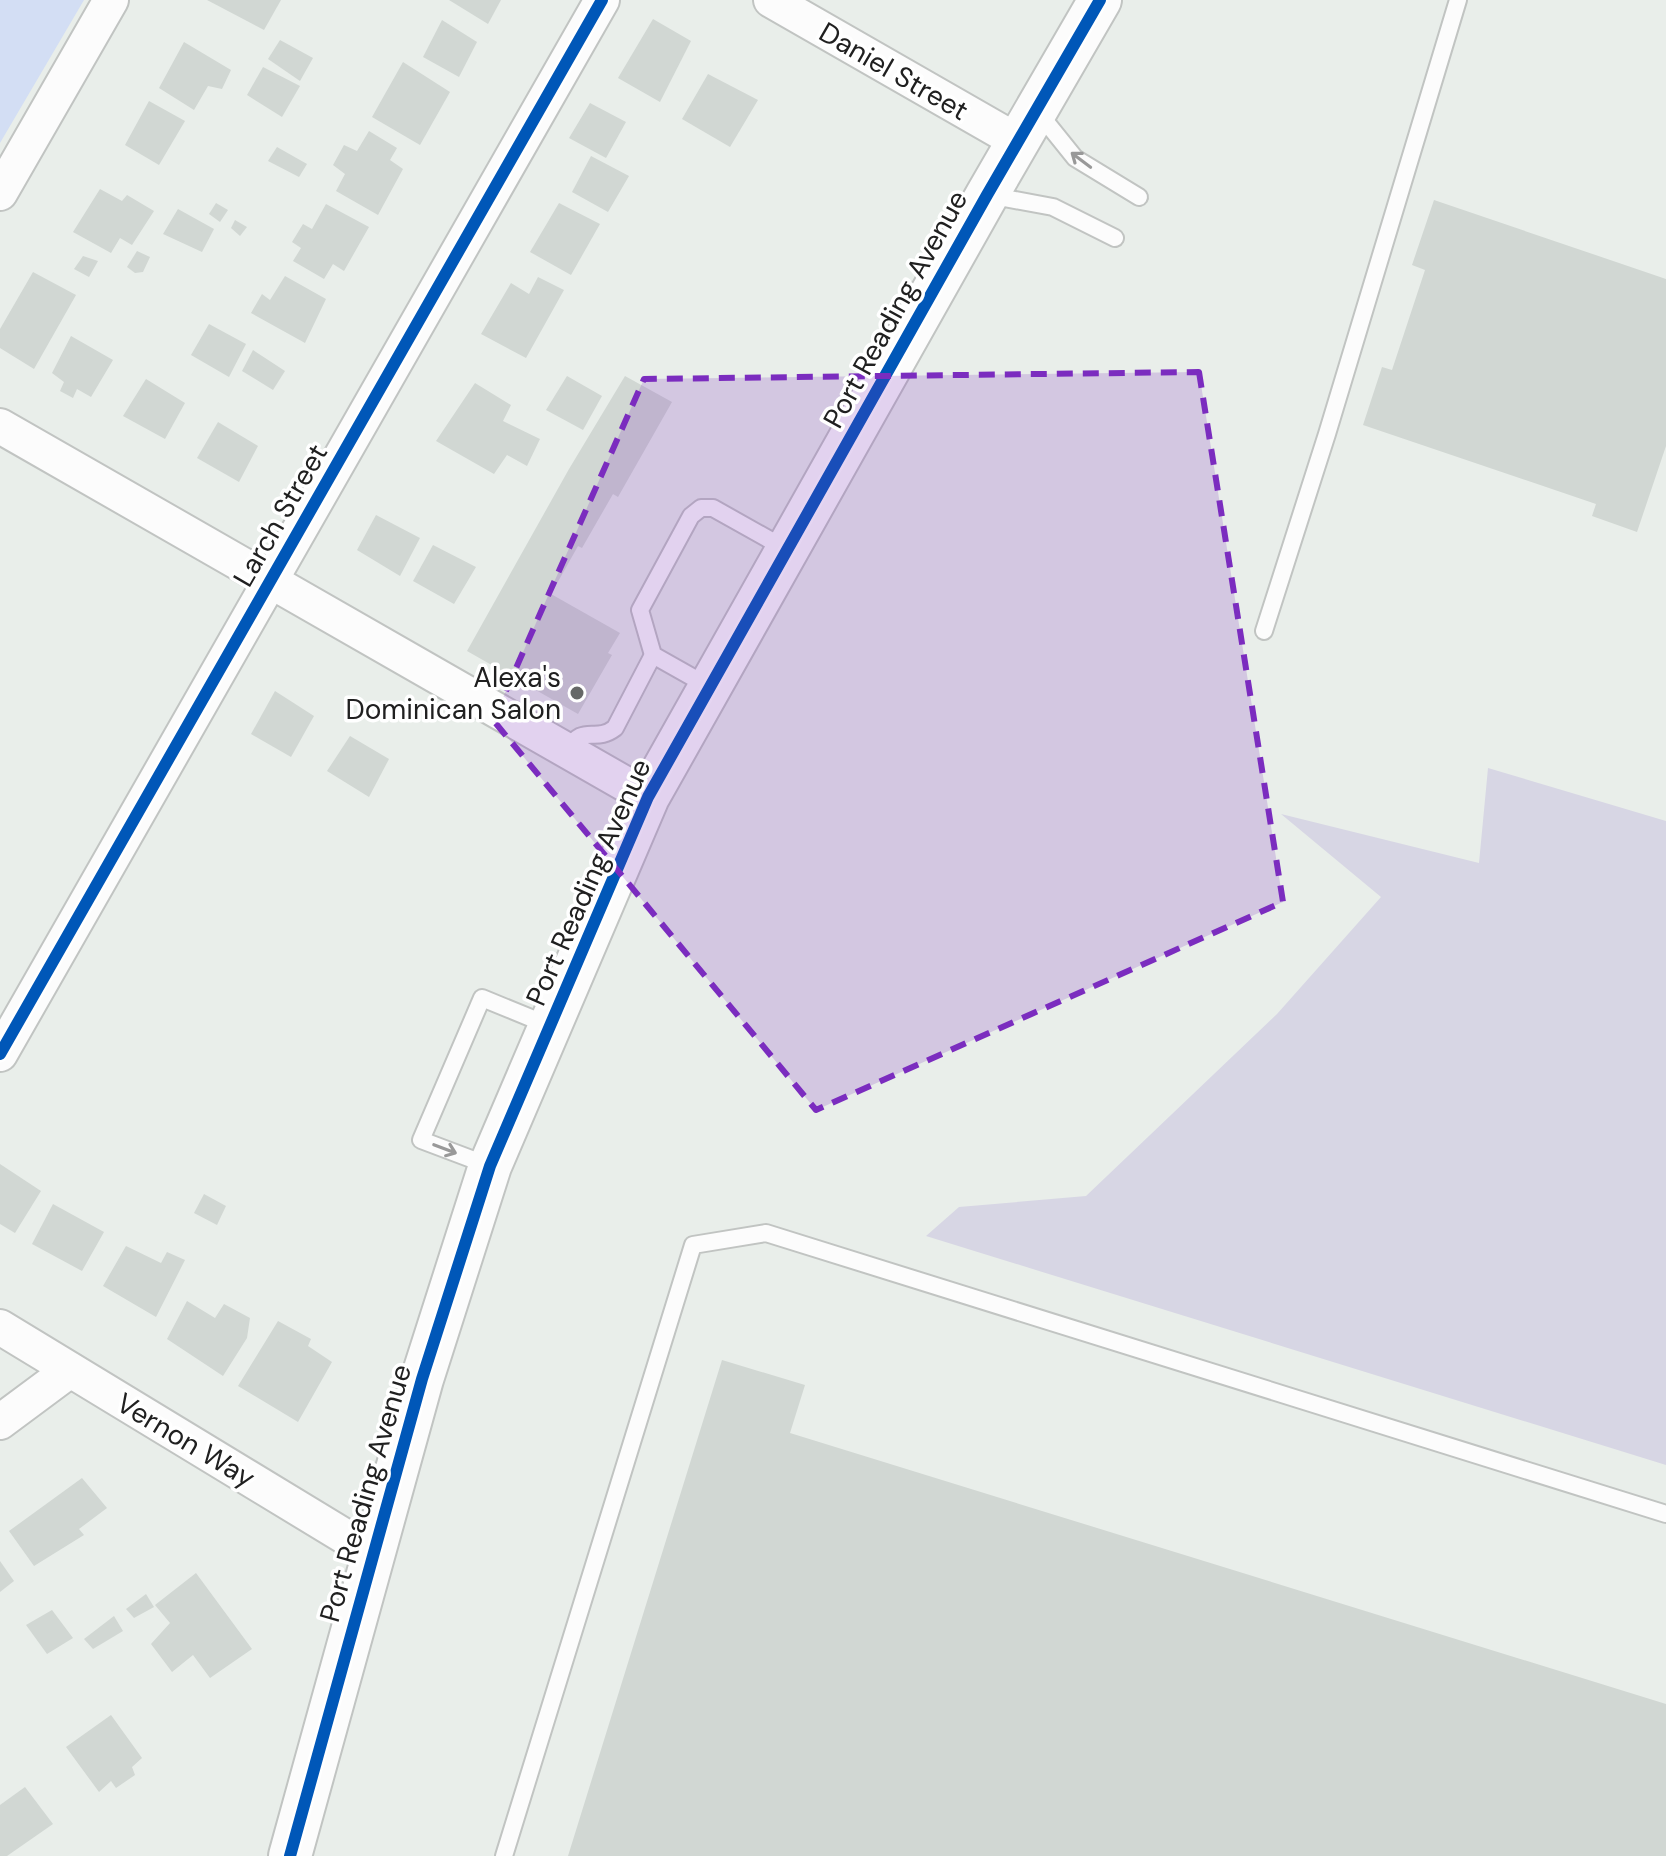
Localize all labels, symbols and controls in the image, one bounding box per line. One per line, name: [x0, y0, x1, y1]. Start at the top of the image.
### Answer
street label: Daniel Street: [813, 14, 975, 129]
one-way arrow: [1071, 152, 1092, 169]
street label: Port Reading Avenue: [815, 184, 976, 435]
street label: Larch Street: [225, 437, 336, 593]
place label: Alexa's Dominican Salon: [346, 659, 561, 728]
marker: Alexa's Dominican Salon: [568, 684, 586, 702]
street label: Port Reading Avenue: [517, 753, 660, 1011]
one-way arrow: [432, 1143, 457, 1157]
street label: Port Reading Avenue: [311, 1360, 420, 1626]
street label: Vernon Way: [110, 1385, 262, 1496]

